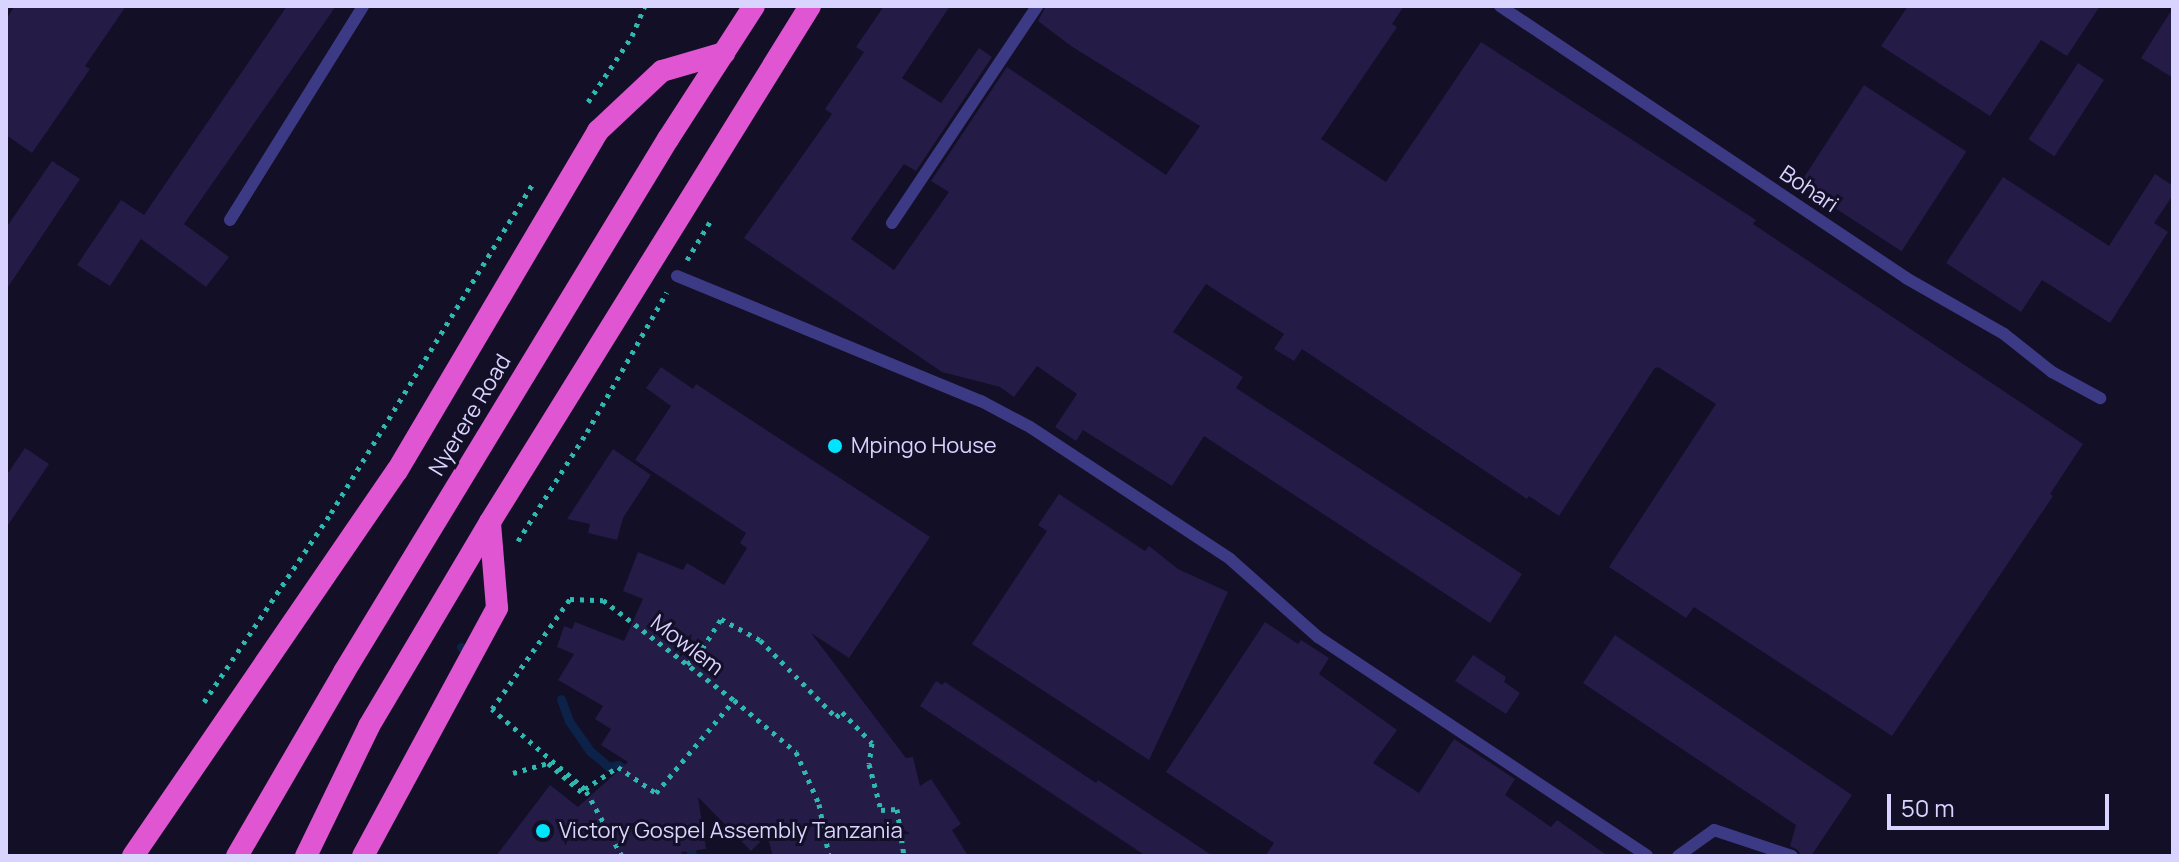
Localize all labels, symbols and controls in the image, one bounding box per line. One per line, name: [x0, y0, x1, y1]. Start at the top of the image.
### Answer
street label: Bohari: [1775, 160, 1843, 218]
street label: Nyerere Road: [423, 350, 517, 480]
place label: Mpingo House: [851, 433, 997, 459]
marker: Mpingo House: [826, 437, 844, 455]
street label: Mowlem: [645, 609, 729, 681]
scale bar: [1891, 778, 2113, 828]
text: 50 m: [1901, 791, 1955, 824]
place label: Victory Gospel Assembly Tanzania: [559, 818, 903, 844]
marker: Victory Gospel Assembly Tanzania: [534, 822, 552, 840]

